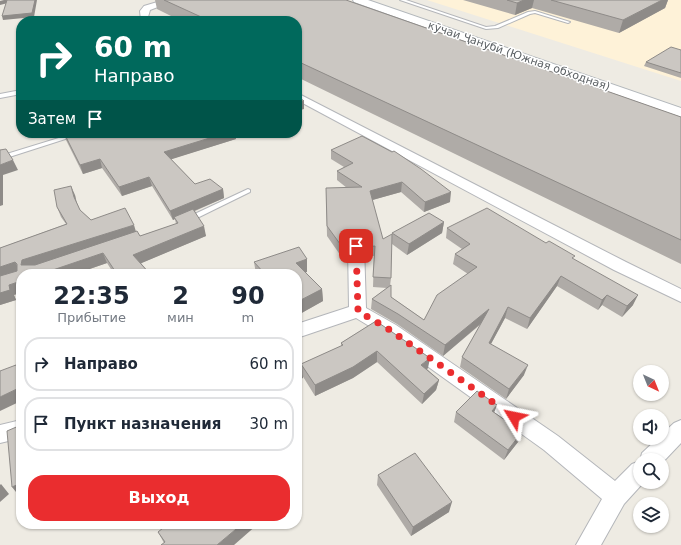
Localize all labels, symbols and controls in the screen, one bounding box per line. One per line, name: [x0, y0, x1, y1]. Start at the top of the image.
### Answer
street label: кӯчаи Ҷанубӣ (Южная обходная): [426, 19, 612, 93]
text: 60 m: [94, 31, 172, 64]
icon: right: [28, 32, 80, 84]
text: Направо: [94, 65, 174, 86]
icon: arrive: [84, 108, 106, 130]
text: Затем: [28, 110, 76, 128]
pin: [339, 229, 373, 263]
icon: arrive: [345, 235, 367, 257]
text: 22:35: [53, 282, 130, 310]
text: 2: [172, 282, 189, 310]
text: 90: [231, 282, 265, 310]
text: Прибытие: [57, 310, 126, 325]
text: мин: [167, 310, 194, 325]
text: m: [242, 310, 254, 325]
icon: right: [30, 353, 52, 375]
text: Направо: [64, 355, 138, 373]
text: 60 m: [250, 355, 288, 373]
north arrow: [633, 365, 669, 401]
map controls: [633, 365, 669, 533]
position arrow: [493, 396, 535, 438]
button: sound: [633, 409, 669, 445]
icon: arrive: [30, 413, 52, 435]
text: Пункт назначения: [64, 415, 221, 433]
text: 30 m: [250, 415, 288, 433]
button: search: [633, 453, 669, 489]
button: Выход: [28, 475, 290, 521]
button: layers: [633, 497, 669, 533]

